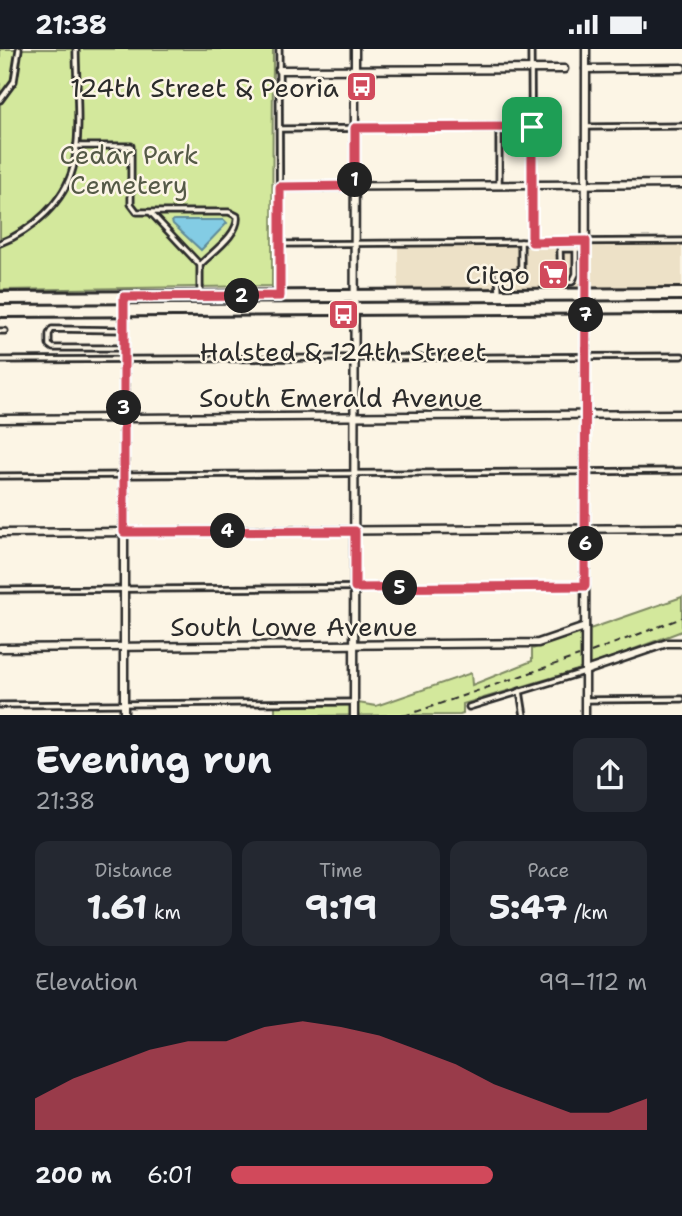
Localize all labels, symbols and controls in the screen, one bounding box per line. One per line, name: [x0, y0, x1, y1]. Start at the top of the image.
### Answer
text: 21:38: [35, 7, 107, 42]
place label: 124th Street & Peoria: [70, 70, 339, 105]
bus stop icon: 124th Street & Peoria: [345, 70, 379, 104]
pin: [502, 97, 562, 157]
icon: arrive: [513, 108, 551, 146]
park label: Cedar Park Cemetery: [59, 137, 199, 202]
pin: 1: [338, 163, 372, 197]
text: 1: [350, 167, 359, 192]
place label: Citgo: [465, 257, 530, 292]
supermarket icon: Citgo: [536, 257, 570, 291]
pin: 2: [224, 279, 260, 313]
text: 2: [235, 283, 248, 308]
pin: 7: [568, 297, 604, 333]
bus stop icon: Halsted & 124th Street: [326, 298, 360, 332]
text: 7: [579, 302, 592, 327]
place label: Halsted & 124th Street: [199, 334, 487, 369]
street label: South Emerald Avenue: [199, 380, 483, 415]
pin: 3: [106, 391, 142, 425]
text: 3: [117, 395, 130, 420]
pin: 4: [210, 513, 246, 549]
text: 4: [221, 518, 234, 543]
pin: 6: [568, 526, 604, 561]
text: 6: [579, 531, 592, 556]
pin: 5: [382, 571, 418, 605]
text: 5: [394, 575, 405, 600]
street label: South Lowe Avenue: [170, 609, 418, 644]
text: Evening run: [35, 734, 272, 785]
button: share: [573, 738, 647, 812]
text: 21:38: [35, 786, 95, 816]
text: Distance: [95, 858, 173, 883]
text: Time: [319, 858, 363, 883]
text: Pace: [527, 858, 569, 883]
text: 1.61: [86, 883, 148, 930]
text: 9:19: [304, 883, 378, 930]
text: 5:47: [489, 883, 568, 930]
text: km: [148, 900, 181, 925]
text: /km: [568, 900, 608, 925]
text: Elevation: [35, 967, 138, 997]
text: 99–112 m: [539, 967, 647, 997]
text: 200 m: [35, 1160, 112, 1190]
text: 6:01: [147, 1160, 193, 1190]

